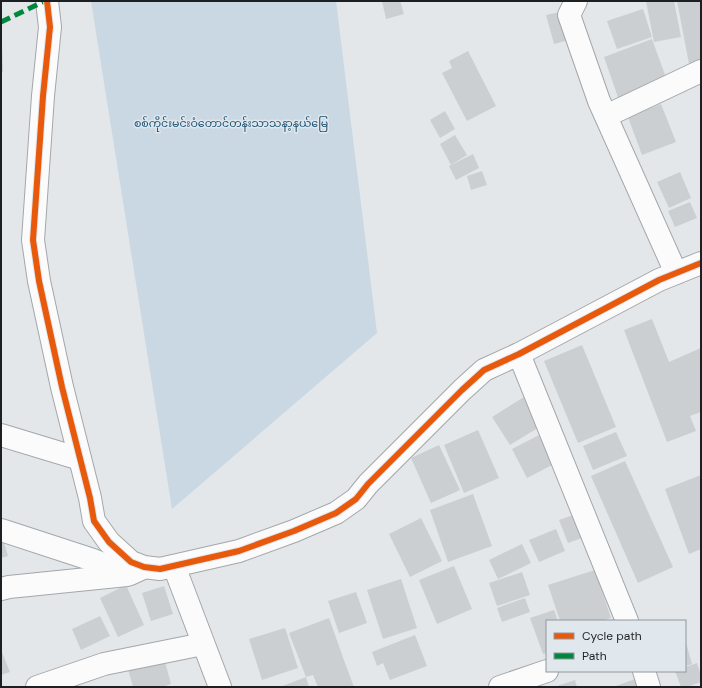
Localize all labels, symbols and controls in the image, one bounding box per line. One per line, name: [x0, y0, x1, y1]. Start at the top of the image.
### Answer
park label: စစ်ကိုင်းမင်းဝံတောင်တန်းသာသနာ့နယ်မြေ: [134, 116, 328, 132]
legend: [546, 620, 686, 672]
text: Cycle path: [582, 628, 642, 644]
text: Path: [582, 648, 607, 664]

